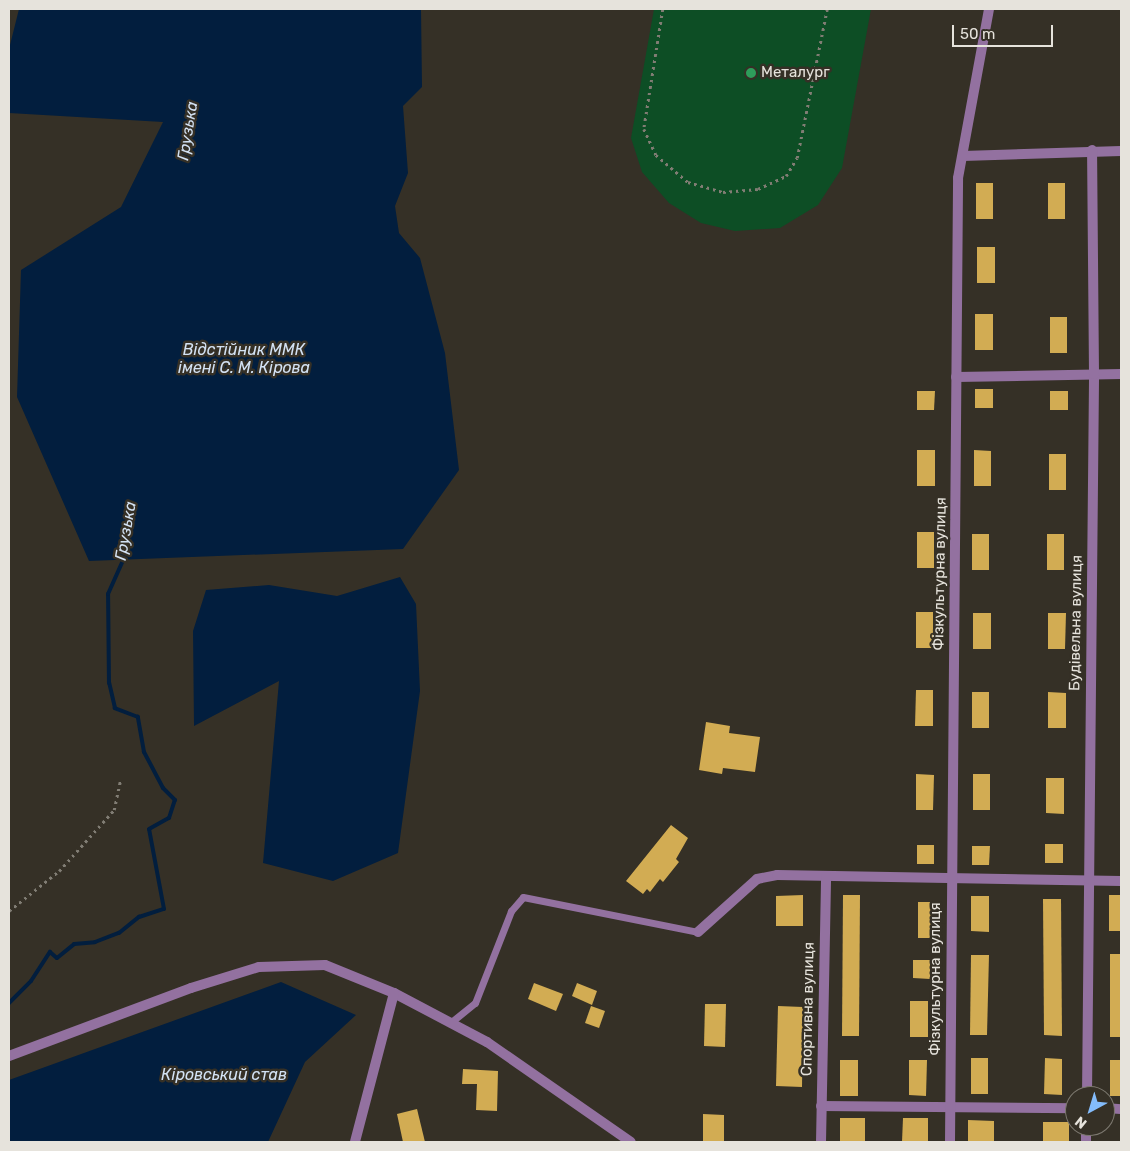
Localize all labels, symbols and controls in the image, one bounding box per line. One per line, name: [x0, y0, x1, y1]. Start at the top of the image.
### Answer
scale bar: [955, 15, 1056, 47]
text: 50 m: [960, 25, 995, 43]
place label: Металург: [761, 64, 830, 82]
marker: Металург: [745, 67, 757, 79]
water label: Грузька: [174, 100, 202, 162]
water label: Відстійник ММК імені С. М. Кірова: [178, 340, 310, 378]
street label: Фiзкультурна вулиця: [930, 497, 950, 651]
water label: Грузька: [111, 500, 141, 562]
street label: Будівельна вулиця: [1066, 555, 1086, 691]
street label: Фiзкультурна вулиця: [927, 902, 945, 1056]
street label: Спортивна вулиця: [798, 942, 818, 1076]
water label: Кіровський став: [161, 1065, 287, 1085]
north arrow: [1065, 1086, 1115, 1136]
text: N: [1072, 1112, 1090, 1132]

